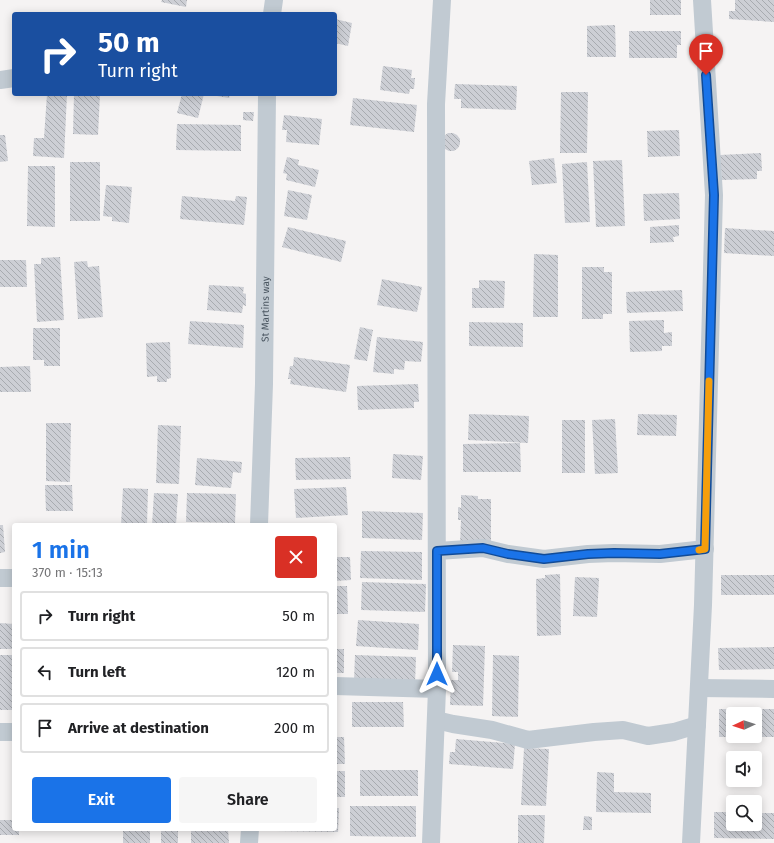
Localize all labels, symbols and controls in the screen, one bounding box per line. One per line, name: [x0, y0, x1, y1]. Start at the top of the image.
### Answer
text: 50 m: [98, 26, 160, 59]
icon: right: [32, 28, 84, 80]
pin: [689, 34, 723, 75]
icon: arrive: [695, 40, 717, 62]
text: Turn right: [98, 60, 178, 82]
street label: St Martins way: [259, 276, 272, 342]
text: 1 min: [32, 536, 90, 564]
button: close: [275, 536, 317, 578]
text: 370 m · 15:13: [32, 565, 103, 580]
icon: right: [34, 605, 56, 627]
text: Turn right: [68, 607, 135, 625]
text: 50 m: [282, 607, 315, 625]
position arrow: [416, 653, 458, 695]
icon: left: [34, 661, 56, 683]
text: Turn left: [68, 663, 126, 681]
text: 120 m: [276, 663, 315, 681]
north arrow: [726, 707, 762, 743]
map controls: [726, 707, 762, 831]
icon: arrive: [34, 717, 56, 739]
text: Arrive at destination: [68, 719, 209, 737]
text: 200 m: [274, 719, 315, 737]
button: sound: [726, 751, 762, 787]
button: Exit: [32, 777, 171, 823]
button: Share: [179, 777, 317, 823]
button: search: [726, 795, 762, 831]

